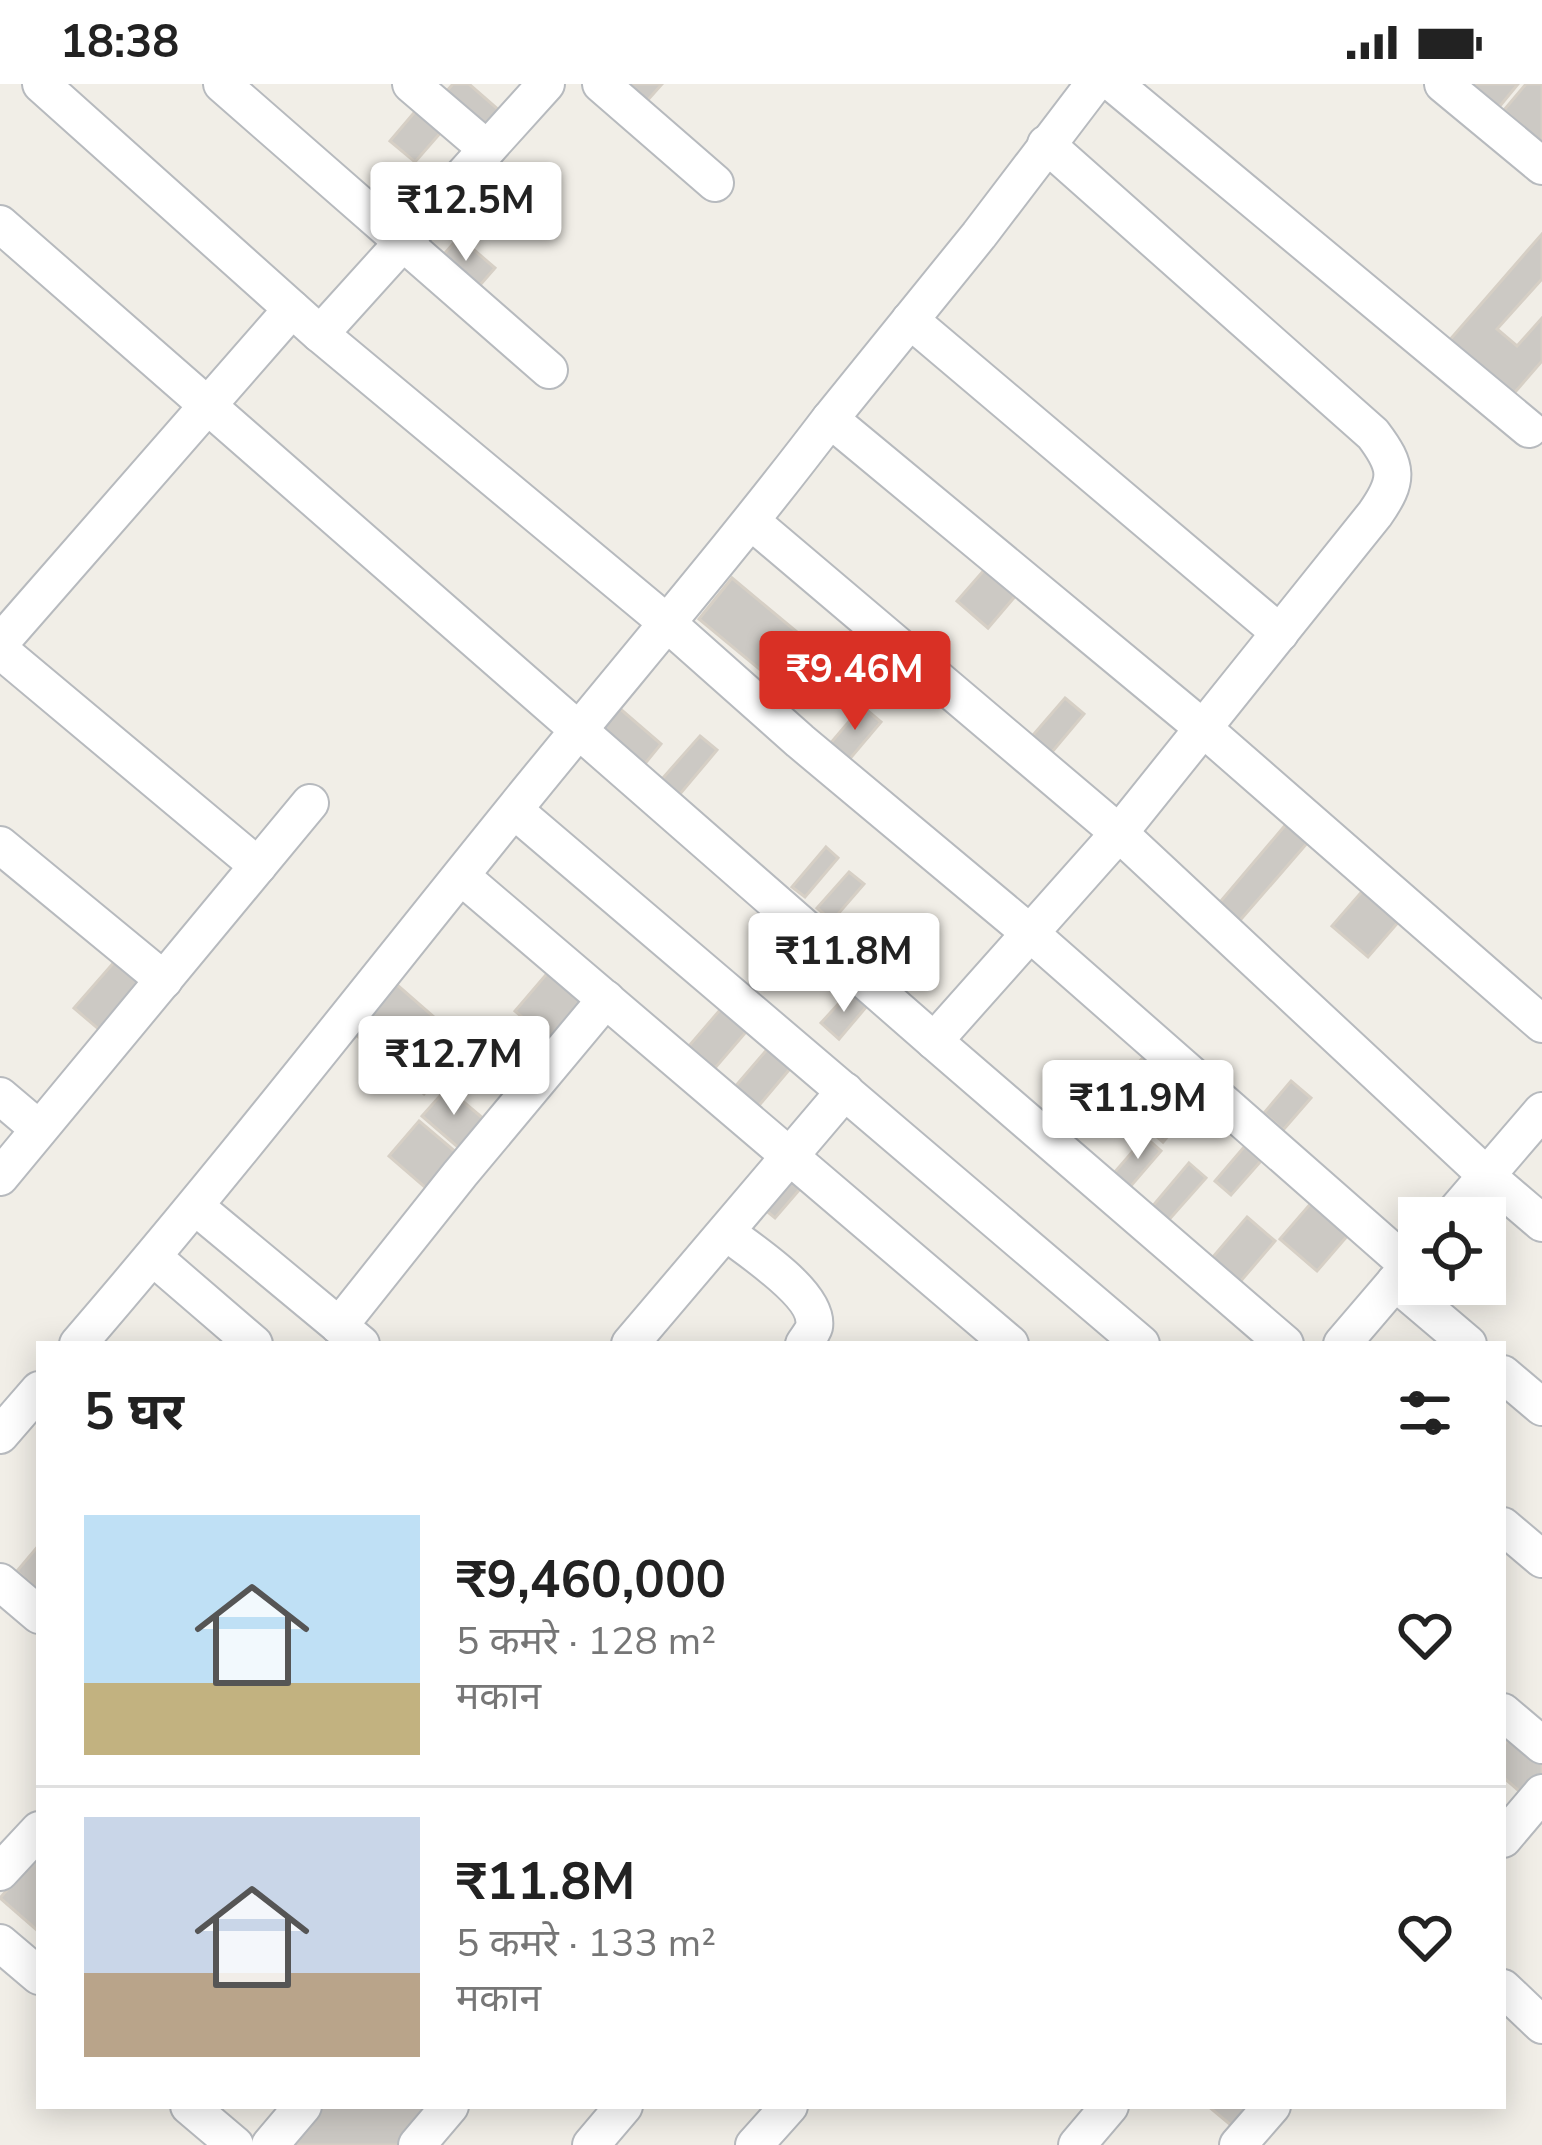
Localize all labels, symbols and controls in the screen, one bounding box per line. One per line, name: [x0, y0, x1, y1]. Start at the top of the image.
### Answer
text: 18:38: [60, 12, 179, 73]
pin: ₹12.5M: [368, 162, 564, 264]
text: ₹12.5M: [397, 174, 535, 227]
pin: ₹9.46M: [757, 631, 953, 733]
text: ₹9.46M: [786, 643, 924, 696]
pin: ₹11.8M: [746, 913, 942, 1015]
text: ₹11.8M: [775, 925, 913, 978]
pin: ₹12.7M: [356, 1016, 552, 1118]
text: ₹12.7M: [385, 1028, 523, 1081]
pin: ₹11.9M: [1040, 1060, 1236, 1162]
text: ₹11.9M: [1069, 1072, 1207, 1125]
map controls: [1398, 1197, 1506, 1305]
button: locate: [1398, 1197, 1506, 1305]
text: 5 घर: [84, 1377, 184, 1447]
icon: filters: [1392, 1380, 1458, 1446]
text: ₹9,460,000: [456, 1545, 726, 1615]
icon: home: [180, 1563, 324, 1707]
icon: heart: [1392, 1602, 1458, 1668]
text: 5 कमरे · 128 m²: [456, 1615, 716, 1668]
text: मकान: [456, 1670, 541, 1723]
text: ₹11.8M: [456, 1847, 635, 1917]
icon: home: [180, 1865, 324, 2009]
icon: heart: [1392, 1904, 1458, 1970]
text: 5 कमरे · 133 m²: [456, 1917, 716, 1970]
text: मकान: [456, 1972, 541, 2025]

